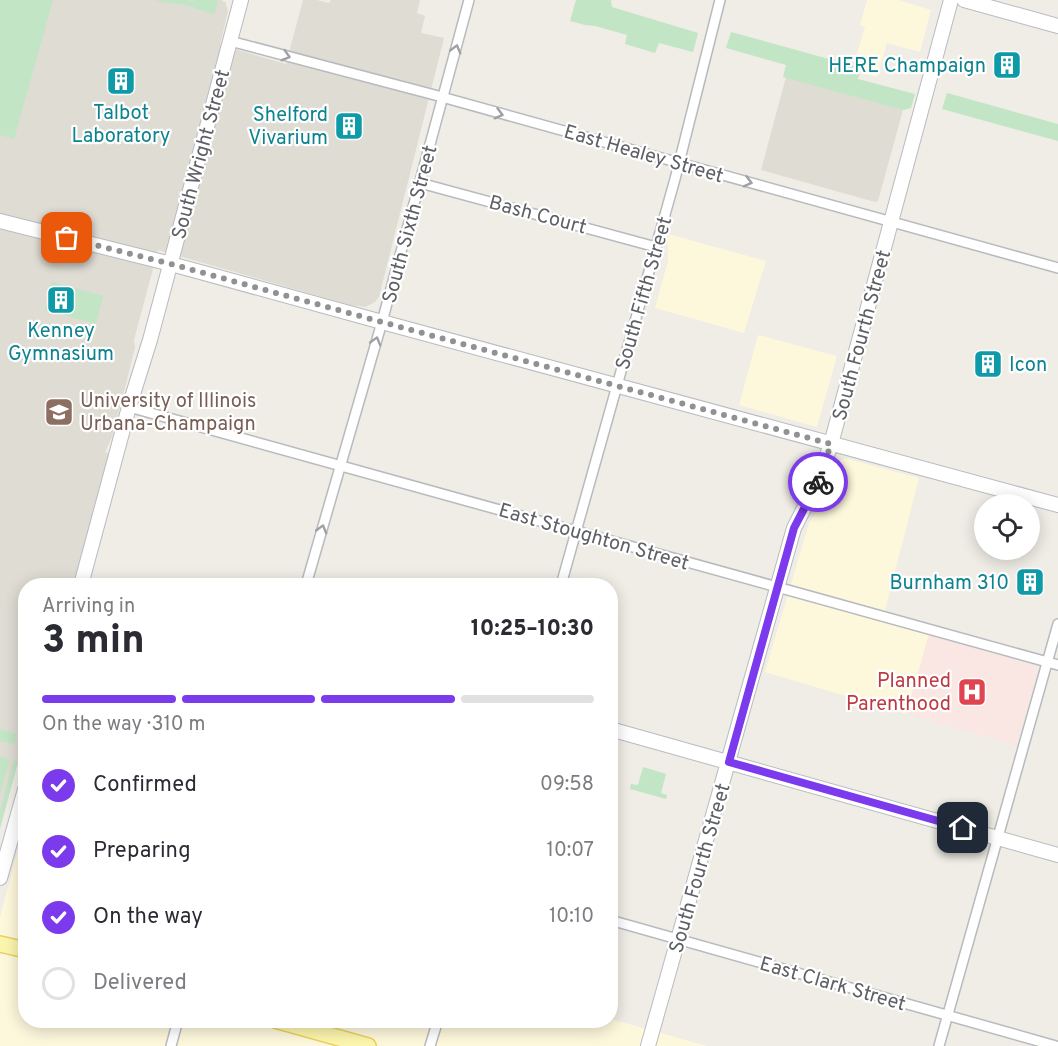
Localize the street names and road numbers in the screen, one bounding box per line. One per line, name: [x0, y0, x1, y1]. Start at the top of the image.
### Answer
street label: South Wright Street: [167, 67, 237, 242]
street label: East Healey Street: [561, 120, 726, 190]
street label: South Sixth Street: [377, 143, 445, 306]
street label: Bash Court: [486, 190, 589, 241]
street label: South Fifth Street: [611, 214, 679, 373]
street label: South Fourth Street: [828, 247, 898, 424]
street label: East Stoughton Street: [495, 498, 692, 578]
street label: South Fourth Street: [664, 781, 738, 957]
street label: East Clark Street: [756, 952, 909, 1018]

